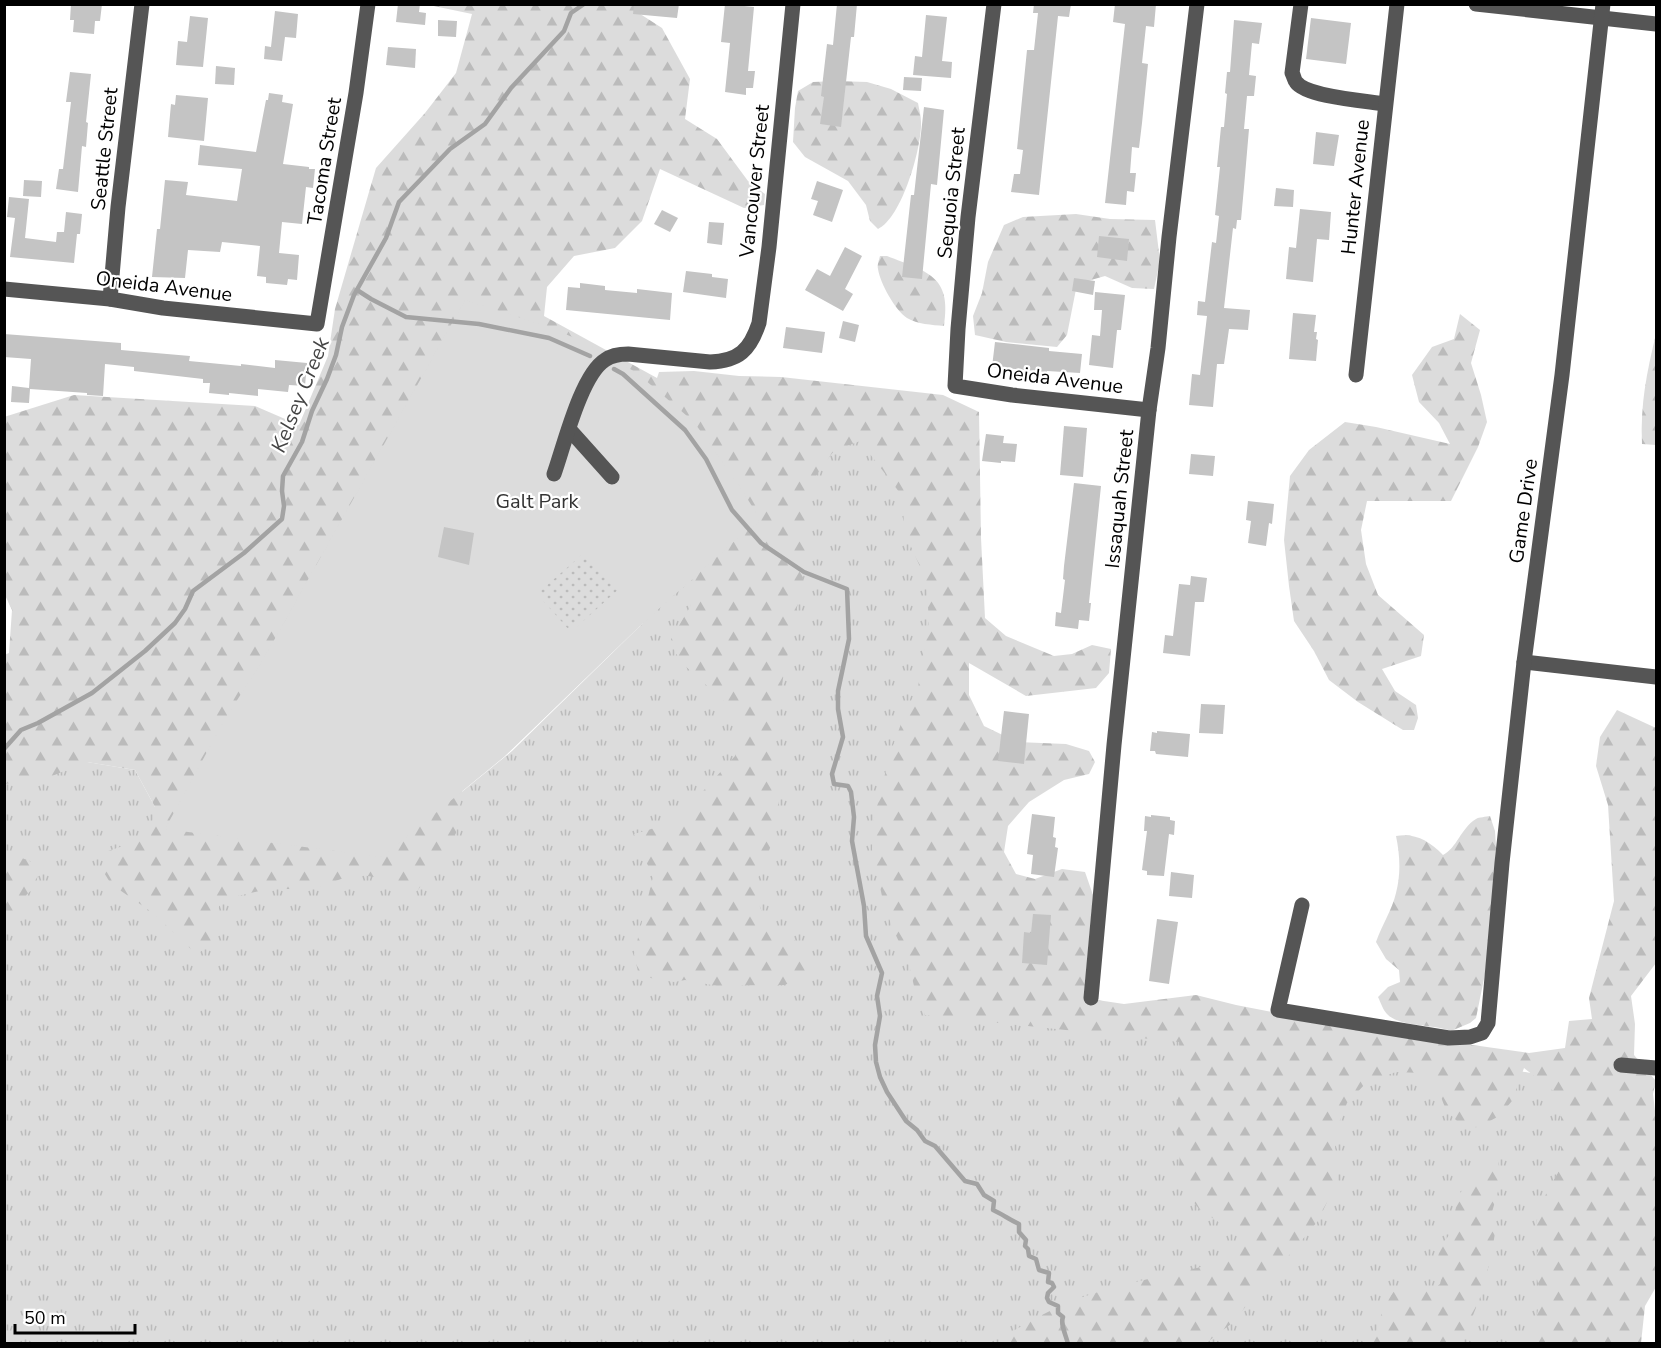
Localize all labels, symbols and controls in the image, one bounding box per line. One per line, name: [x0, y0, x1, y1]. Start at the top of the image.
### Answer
street label: Seattle Street: [85, 85, 124, 212]
street label: Tacoma Street: [301, 94, 348, 227]
street label: Vancouver Street: [733, 102, 776, 260]
street label: Hunter Avenue: [1335, 118, 1376, 256]
street label: Sequoia Street: [931, 125, 972, 260]
street label: Oneida Avenue: [94, 265, 234, 308]
water label: Kelsey Creek: [264, 333, 336, 457]
street label: Oneida Avenue: [985, 357, 1125, 400]
street label: Issaquah Street: [1099, 427, 1140, 570]
street label: Game Drive: [1503, 457, 1544, 565]
park label: Galt Park: [496, 488, 579, 515]
scale bar: [15, 1297, 135, 1335]
text: 50 m: [24, 1306, 66, 1330]

